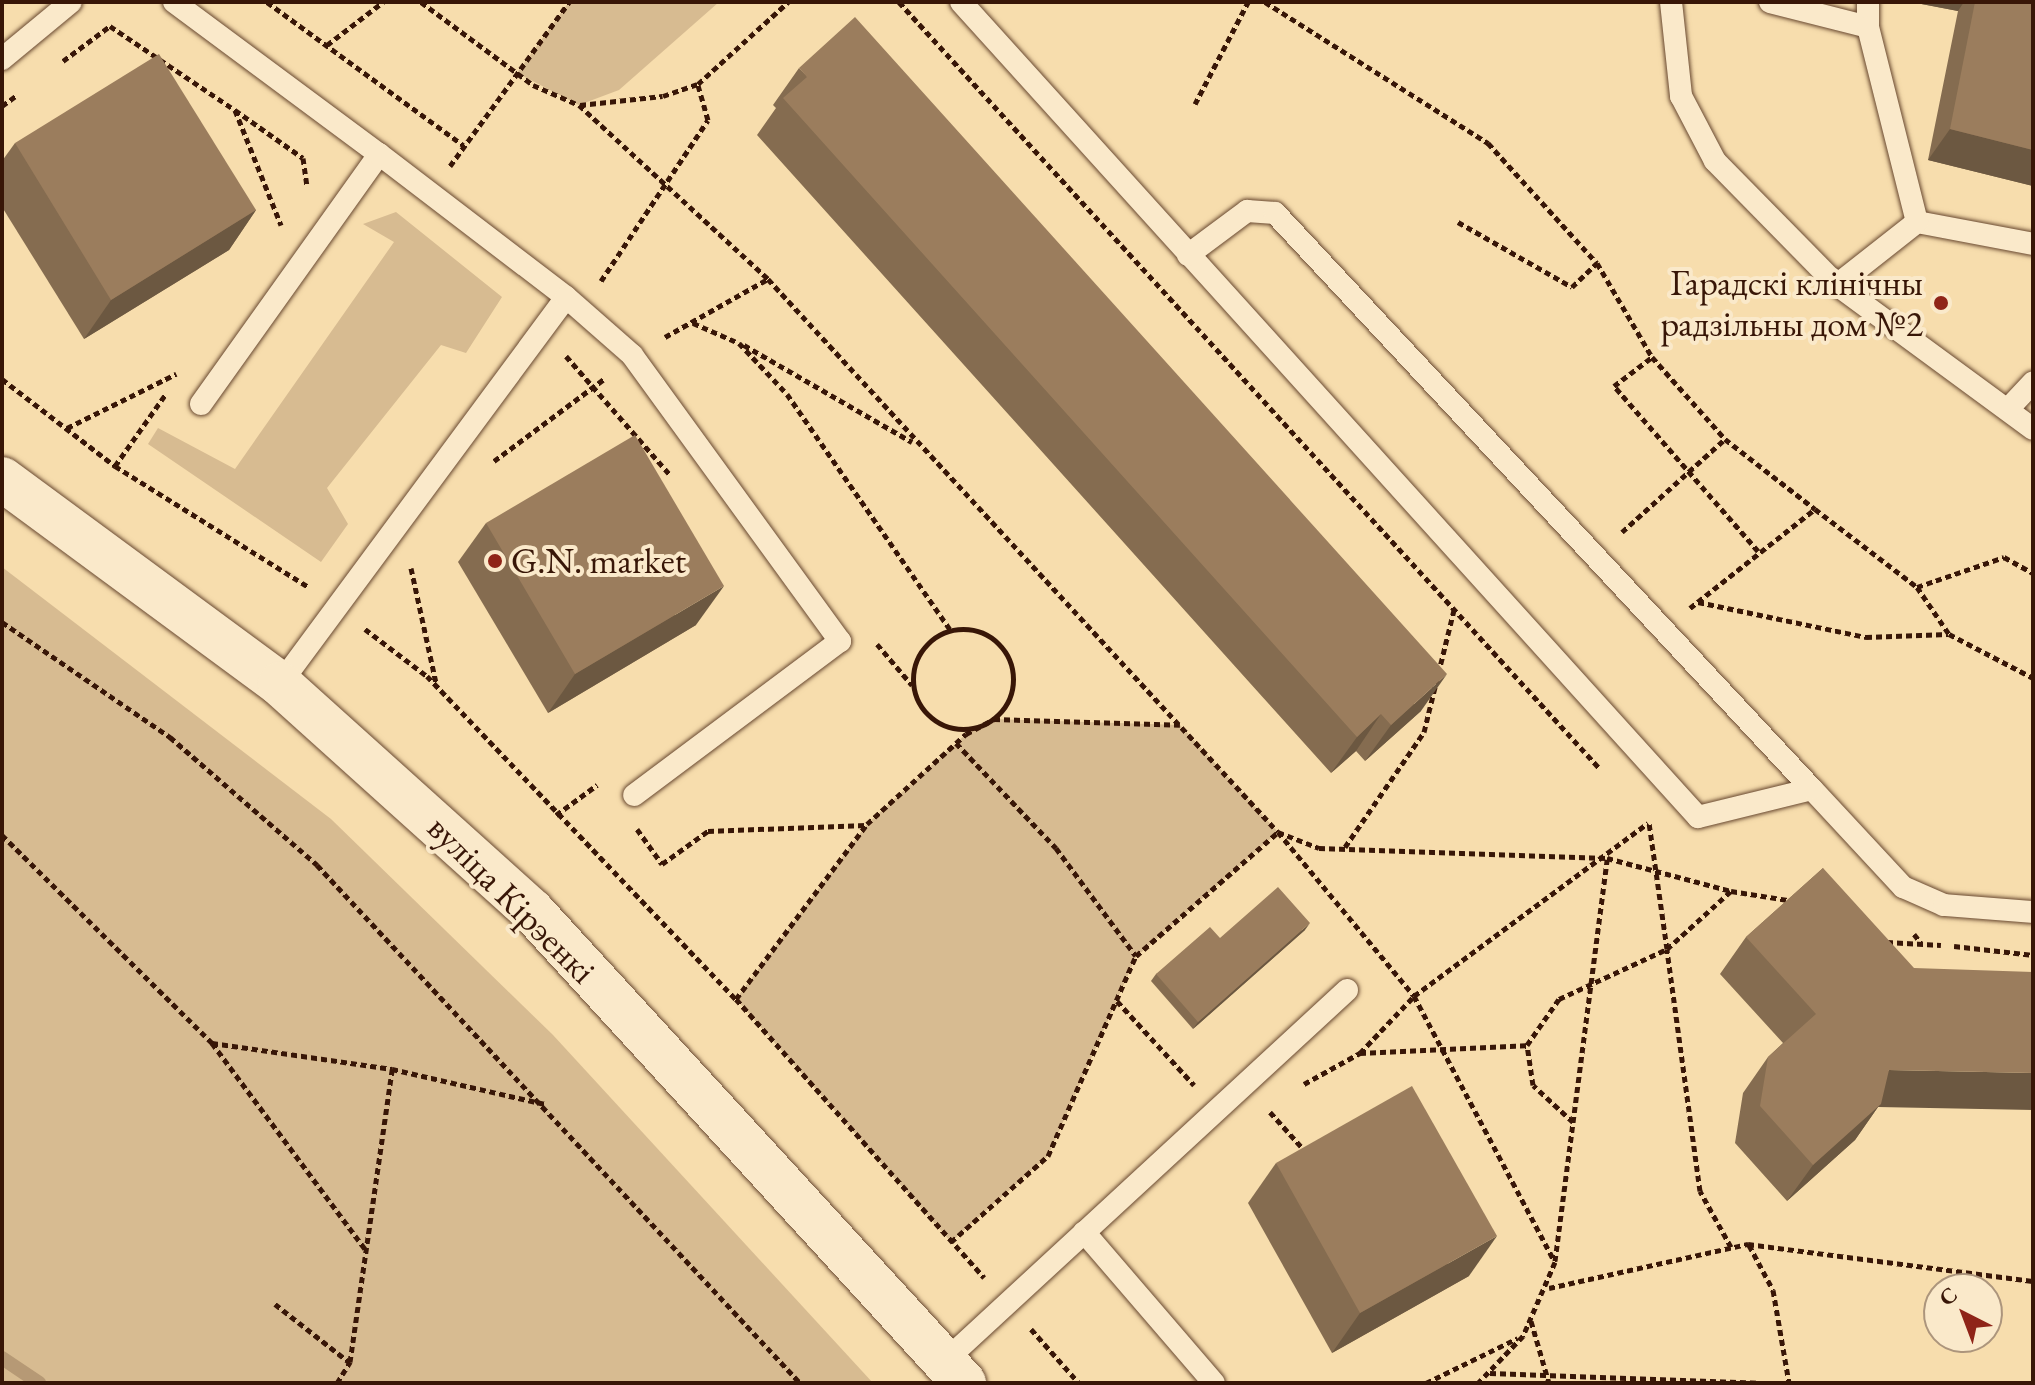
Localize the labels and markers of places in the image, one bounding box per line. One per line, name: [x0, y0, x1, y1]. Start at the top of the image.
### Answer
place label: Гарадскі клінічны радзільны дом №2: [1660, 260, 1923, 345]
marker: Гарадскі клінічны радзільны дом №2: [1930, 292, 1952, 314]
place label: G.N. market: [511, 539, 686, 583]
marker: G.N. market: [486, 552, 504, 570]

